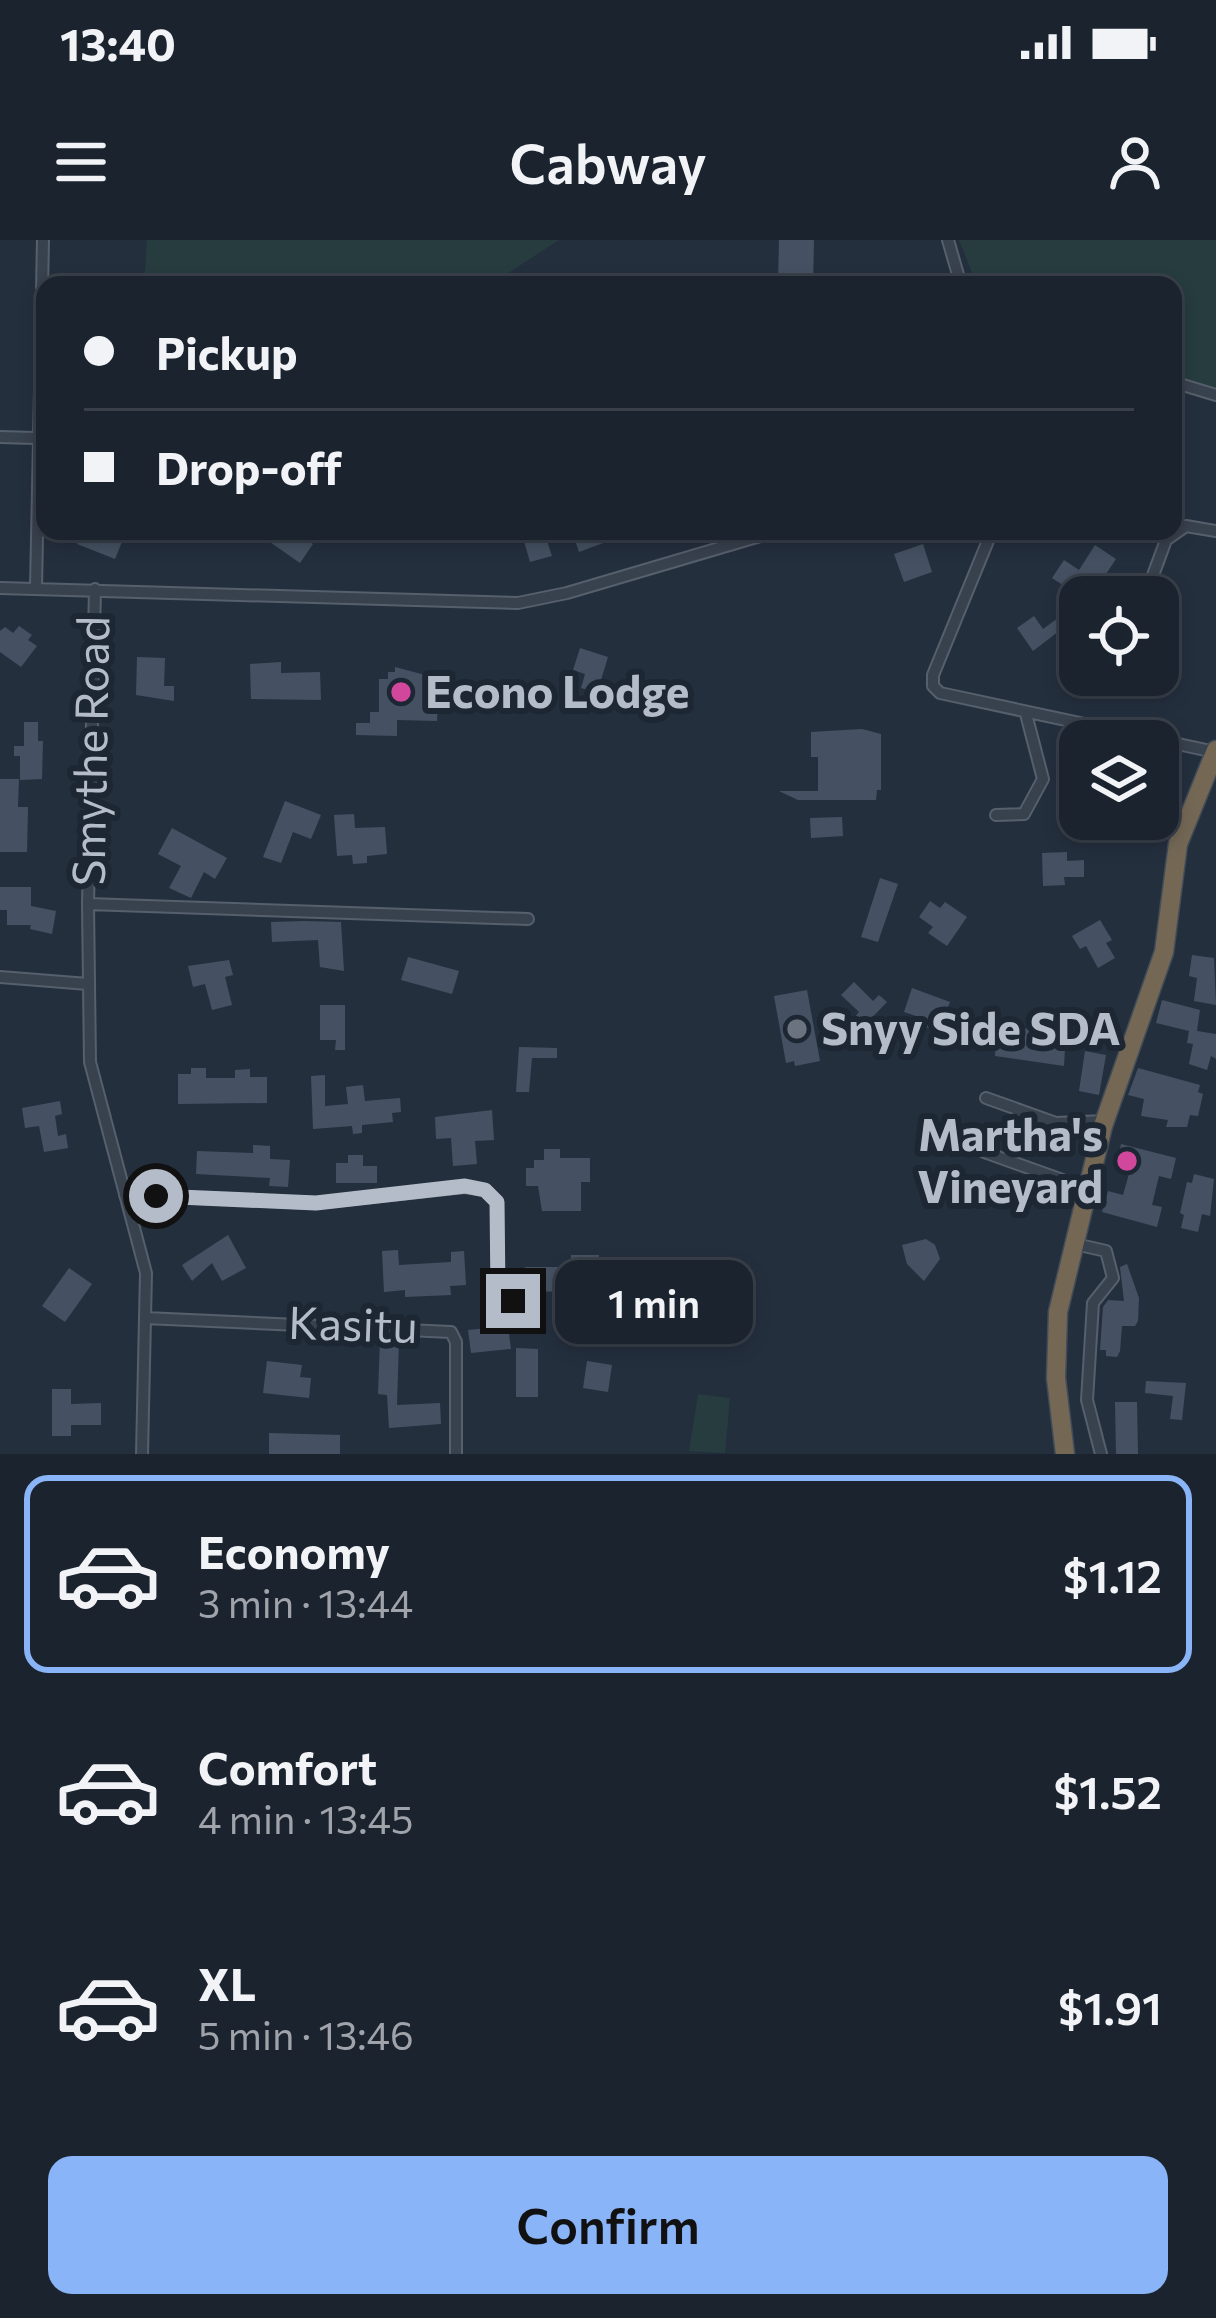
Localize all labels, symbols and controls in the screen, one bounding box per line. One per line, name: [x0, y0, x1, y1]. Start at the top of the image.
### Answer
text: 13:40: [60, 15, 176, 70]
icon: menu: [48, 129, 114, 195]
text: Cabway: [509, 129, 707, 195]
icon: person: [1102, 129, 1168, 195]
text: Pickup: [156, 324, 298, 379]
text: Drop-off: [156, 439, 342, 494]
map controls: [1059, 576, 1179, 840]
button: locate: [1059, 576, 1179, 696]
street label: Smythe Road: [59, 615, 118, 886]
place label: Econo Lodge: [425, 662, 689, 717]
marker: Econo Lodge: [388, 679, 414, 705]
button: layers: [1059, 720, 1179, 840]
place label: Snyy Side SDA: [821, 999, 1121, 1054]
marker: Snyy Side SDA: [784, 1016, 810, 1042]
place label: Martha's Vineyard: [917, 1105, 1103, 1212]
marker: Martha's Vineyard: [1114, 1148, 1140, 1174]
route start: [129, 1169, 183, 1223]
callout: 1 min: [555, 1259, 753, 1343]
route end: [486, 1274, 540, 1328]
text: 1 min: [608, 1278, 700, 1326]
street label: Kasitu: [287, 1293, 419, 1352]
icon: car: [54, 1520, 162, 1628]
text: Economy: [198, 1523, 390, 1578]
text: $1.12: [1063, 1547, 1162, 1602]
text: 3 min · 13:44: [198, 1578, 413, 1626]
icon: car: [54, 1736, 162, 1844]
text: Comfort: [198, 1739, 377, 1794]
text: $1.52: [1053, 1763, 1162, 1818]
text: 4 min · 13:45: [198, 1794, 413, 1842]
icon: car: [54, 1952, 162, 2060]
text: XL: [198, 1955, 256, 2010]
text: $1.91: [1058, 1979, 1162, 2034]
text: 5 min · 13:46: [198, 2010, 414, 2058]
button: Confirm: [48, 2156, 1168, 2294]

